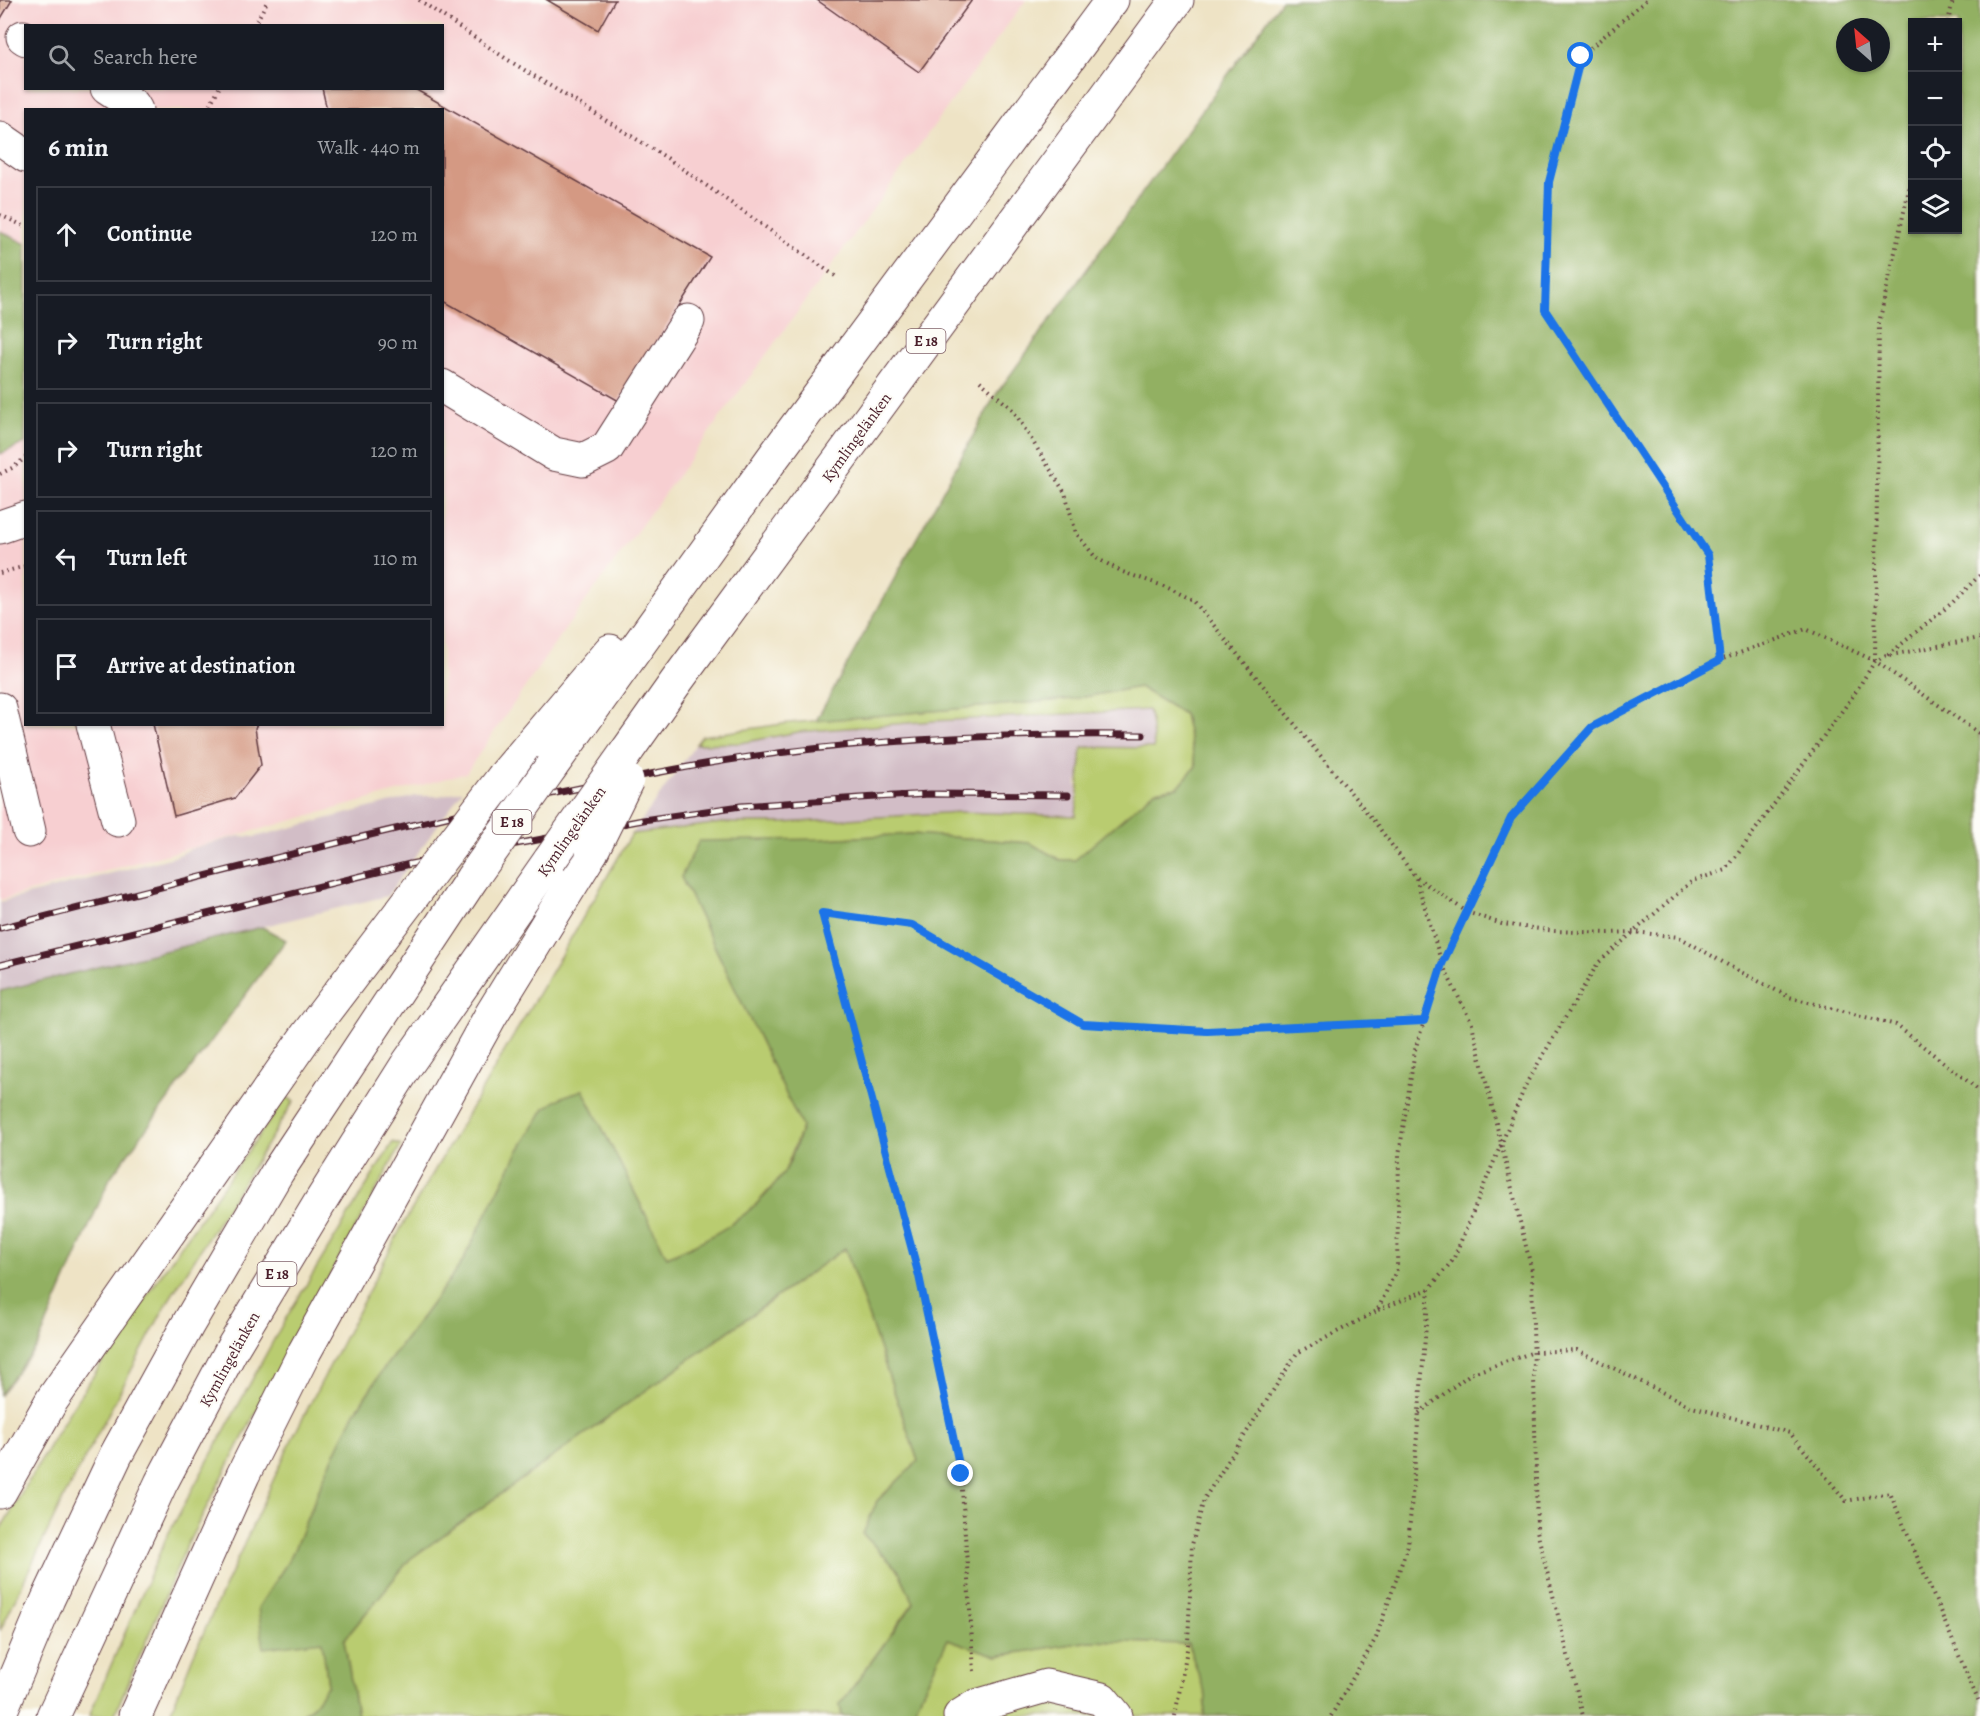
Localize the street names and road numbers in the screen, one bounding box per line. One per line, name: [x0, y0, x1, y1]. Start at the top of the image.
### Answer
road number: E 18: [906, 329, 946, 353]
street label: Kymlingelänken: [817, 388, 897, 487]
street label: Kymlingelänken: [532, 782, 611, 881]
road number: E 18: [492, 810, 532, 834]
road number: E 18: [258, 1262, 296, 1286]
street label: Kymlingelänken: [195, 1308, 265, 1411]

